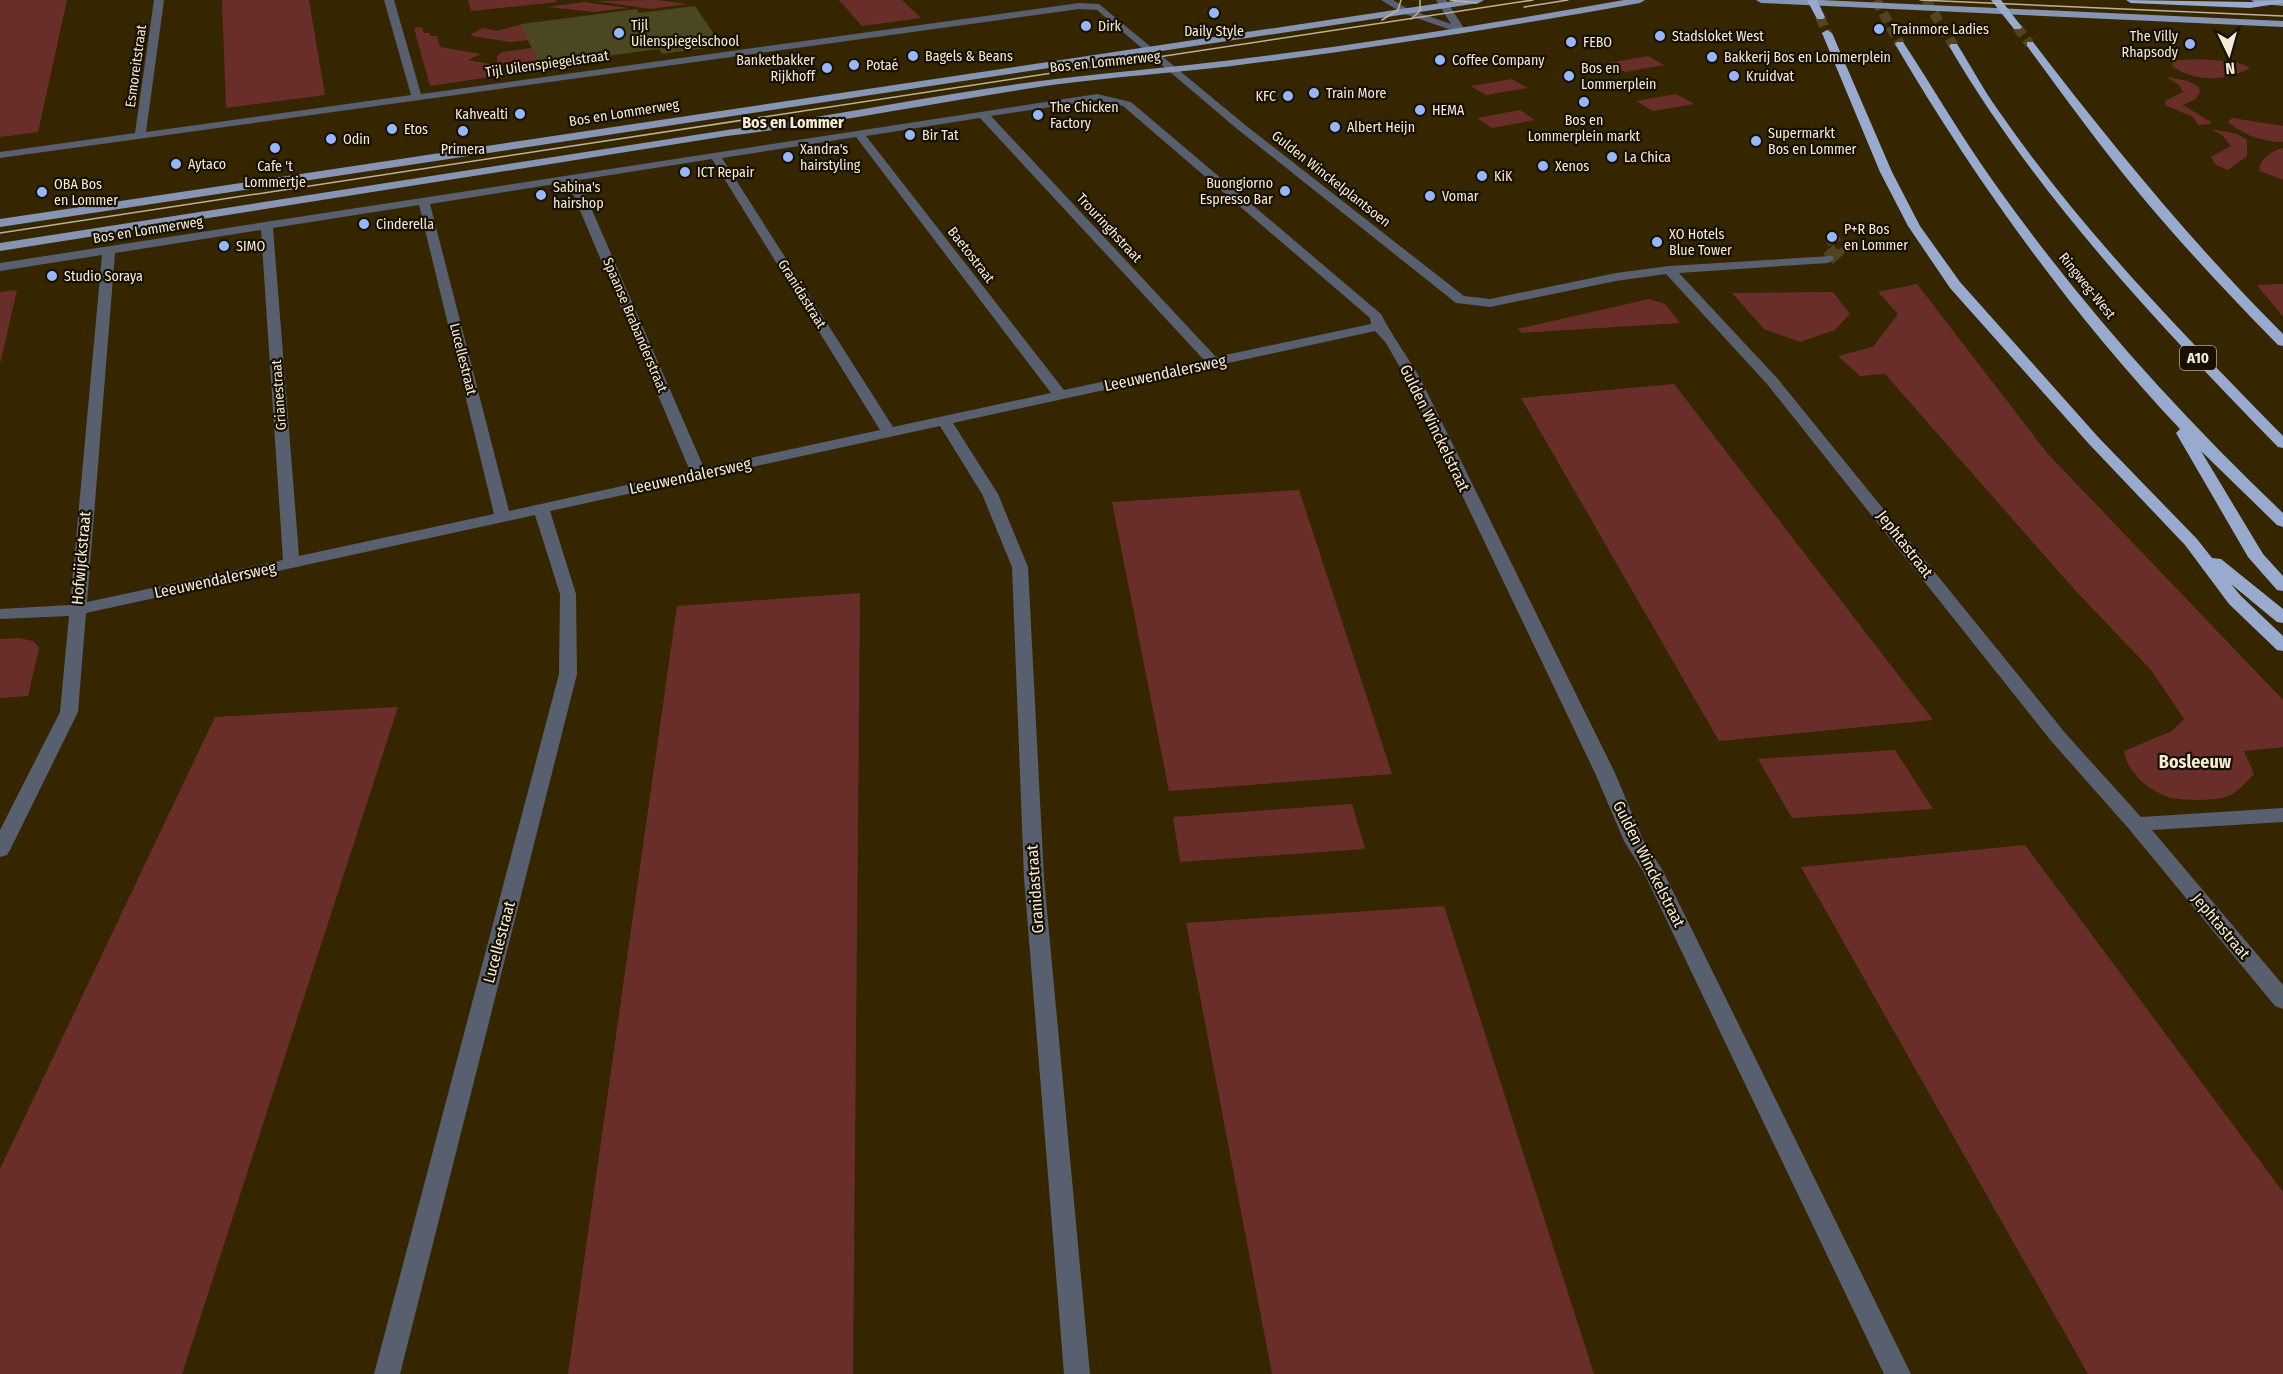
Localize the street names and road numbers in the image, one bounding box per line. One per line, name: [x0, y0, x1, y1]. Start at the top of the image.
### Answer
street label: Esmoreitstraat: [122, 23, 150, 108]
street label: Tijl Uilenspiegelstraat: [484, 47, 610, 81]
street label: Bos en Lommerweg: [1049, 48, 1162, 76]
street label: Bos en Lommerweg: [568, 96, 681, 130]
street label: Gulden Winckelplantsoen: [1268, 127, 1394, 231]
street label: Trouringhstraat: [1073, 190, 1146, 266]
street label: Bos en Lommerweg: [92, 213, 205, 247]
street label: Baetostraat: [944, 224, 998, 287]
street label: Ringweg-West: [2055, 249, 2119, 323]
street label: Spaanse Brabanderstraat: [599, 255, 671, 395]
street label: Granidastraat: [774, 257, 830, 332]
street label: Lucellestraat: [446, 321, 480, 397]
road number: A10: [2180, 346, 2216, 370]
street label: Leeuwendalersweg: [1102, 351, 1228, 395]
street label: Grianestraat: [268, 359, 290, 431]
street label: Gulden Winckelstraat: [1396, 361, 1474, 495]
street label: Leeuwendalersweg: [627, 454, 753, 498]
street label: Jephtastraat: [1873, 507, 1938, 582]
street label: Hofwijckstraat: [67, 510, 95, 606]
street label: Leeuwendalersweg: [152, 558, 278, 602]
street label: Gulden Winckelstraat: [1609, 798, 1689, 931]
street label: Granidastraat: [1022, 843, 1048, 934]
street label: Jephtastraat: [2188, 889, 2254, 963]
street label: Lucellestraat: [479, 898, 519, 985]

